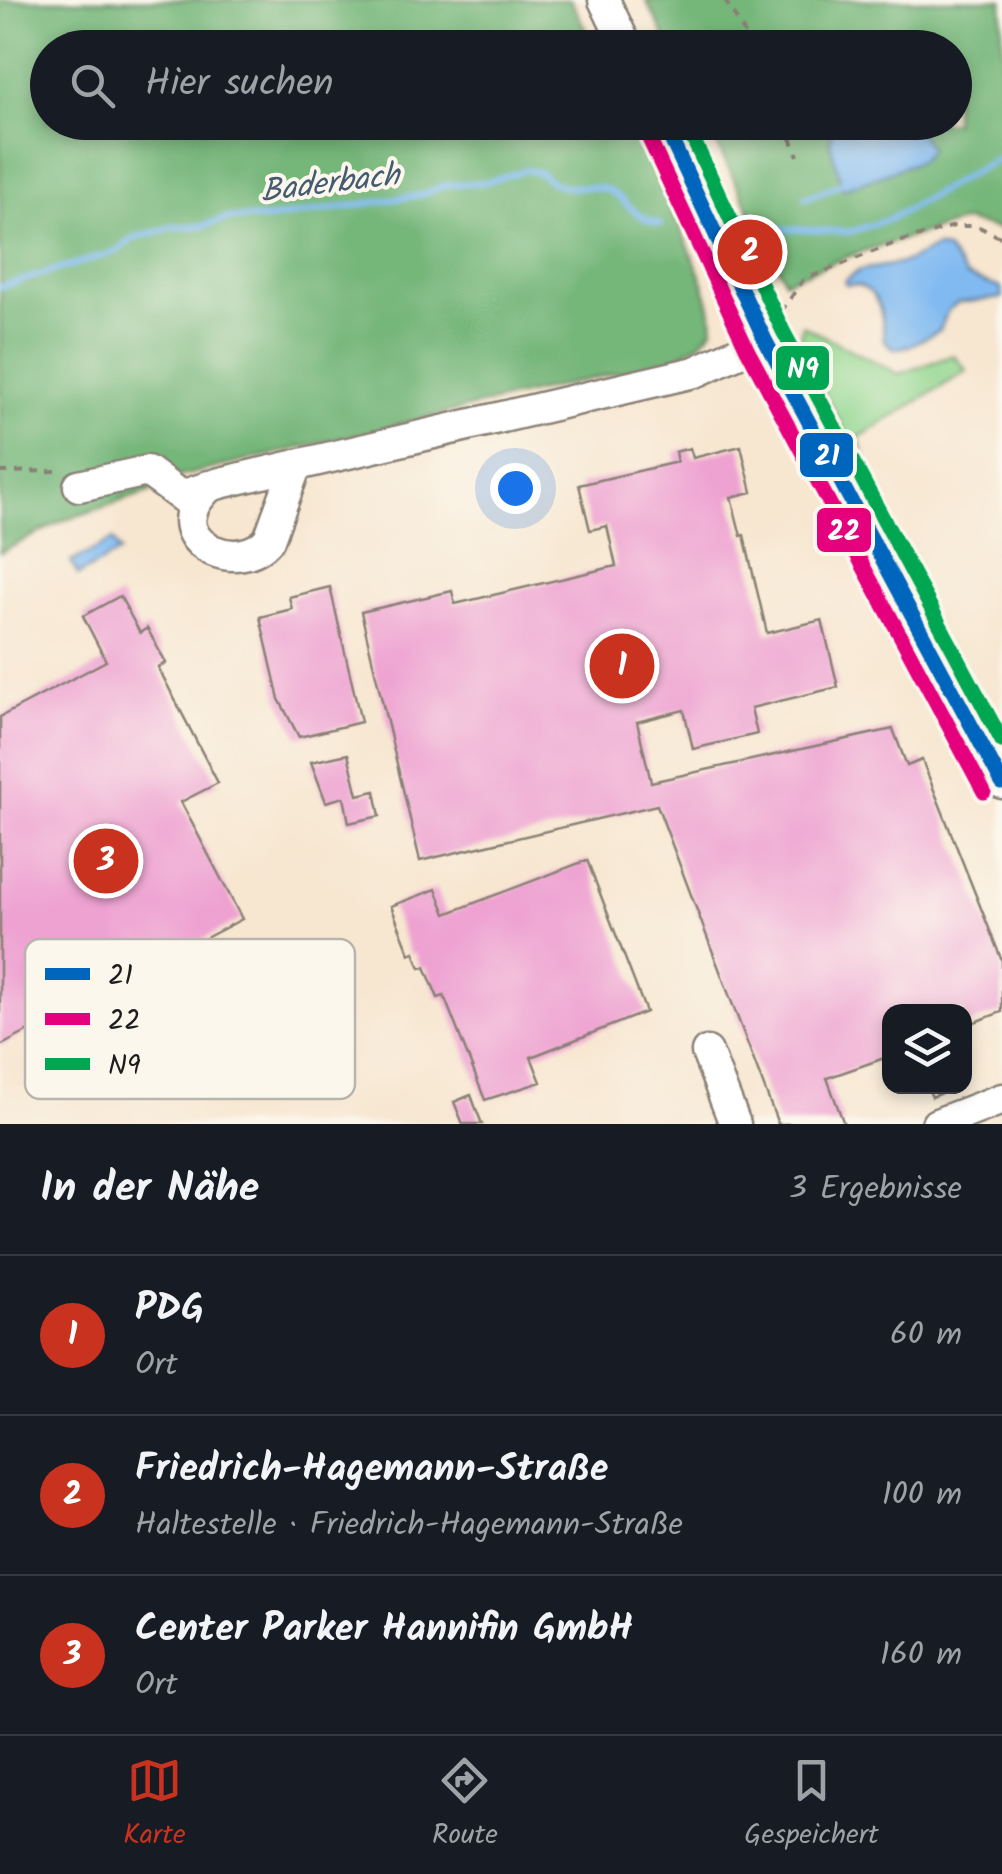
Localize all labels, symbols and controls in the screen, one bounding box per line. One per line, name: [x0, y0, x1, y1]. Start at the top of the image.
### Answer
search box: [30, 30, 972, 140]
text: Hier suchen: [145, 55, 334, 115]
icon: search: [65, 58, 120, 113]
water label: Baderbach: [258, 150, 405, 218]
pin: 2: [718, 214, 782, 290]
line badge: N9: [774, 344, 831, 392]
text: N9: [787, 348, 819, 393]
line badge: 21: [798, 431, 855, 479]
text: 21: [815, 435, 840, 480]
your location: [490, 463, 541, 514]
line badge: 22: [815, 506, 873, 554]
text: 22: [828, 510, 860, 555]
pin: 1: [590, 628, 654, 704]
pin: 3: [74, 824, 138, 898]
legend: [25, 939, 355, 1099]
text: 21: [108, 954, 133, 999]
text: 22: [108, 999, 141, 1044]
map controls: [882, 1004, 972, 1094]
button: layers: [882, 1004, 972, 1094]
text: N9: [108, 1044, 141, 1089]
text: In der Nähe: [40, 1156, 259, 1223]
text: 3 Ergebnisse: [789, 1164, 962, 1215]
text: PDG: [135, 1280, 204, 1340]
text: 1: [68, 1310, 77, 1361]
text: 60 m: [890, 1310, 962, 1361]
text: Ort: [135, 1340, 178, 1391]
text: Friedrich-Hagemann-Straße: [135, 1440, 608, 1500]
text: 2: [63, 1470, 82, 1521]
text: 100 m: [882, 1470, 962, 1521]
text: Haltestelle · Friedrich-Hagemann-Straße: [135, 1500, 683, 1551]
text: Center Parker Hannifin GmbH: [135, 1600, 633, 1660]
text: 3: [64, 1630, 81, 1681]
text: 160 m: [880, 1630, 962, 1681]
text: Ort: [135, 1660, 178, 1711]
tab: Karte: [123, 1753, 186, 1858]
tab: Route: [432, 1753, 498, 1858]
tab: Gespeichert: [744, 1753, 879, 1858]

